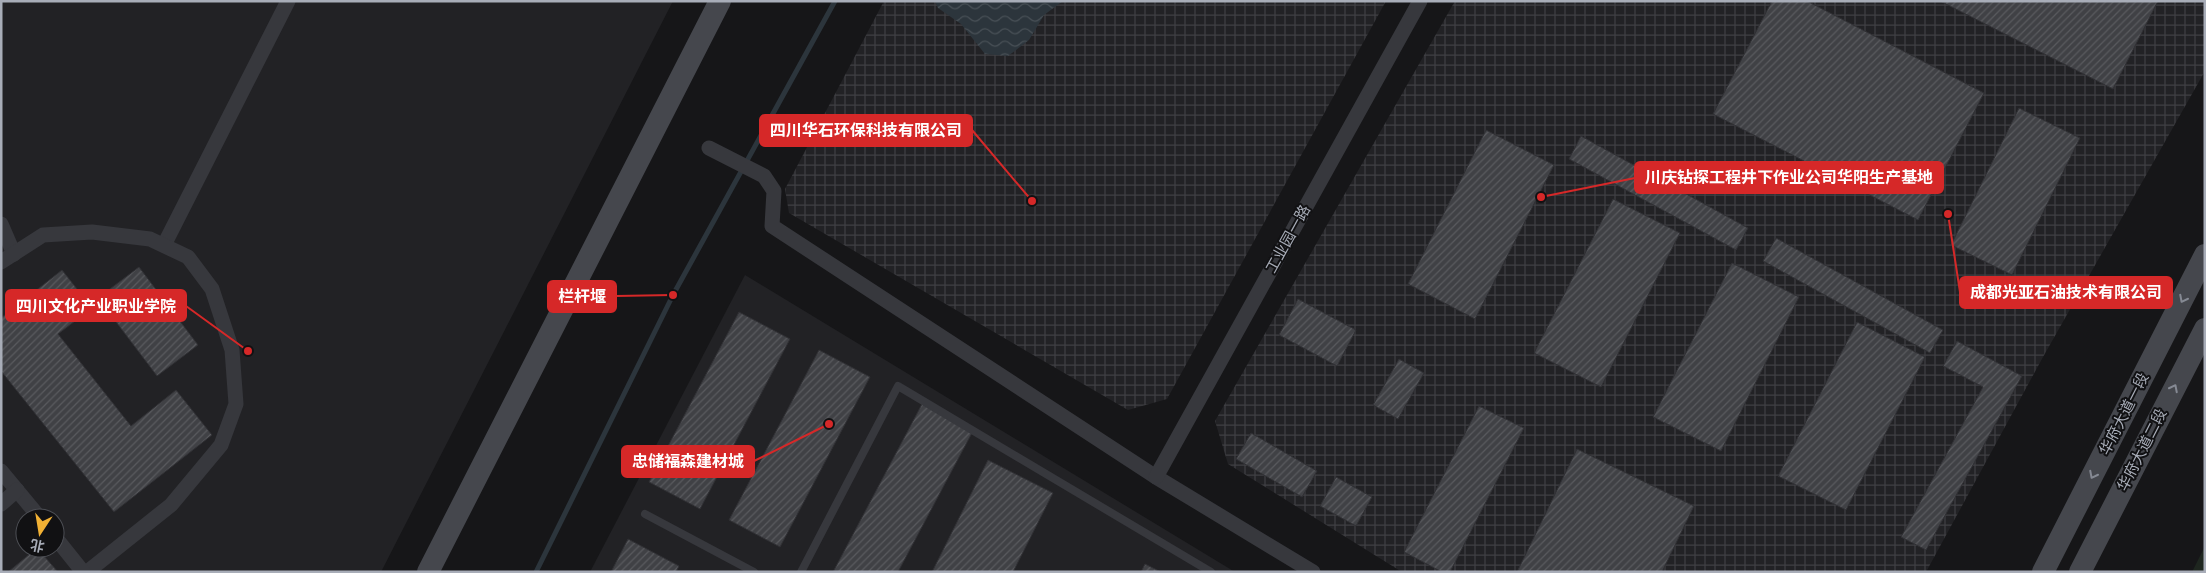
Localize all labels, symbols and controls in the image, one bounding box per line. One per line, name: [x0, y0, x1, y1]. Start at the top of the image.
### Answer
callout: 四川华石环保科技有限公司: [760, 115, 972, 146]
text: 四川华石环保科技有限公司: [770, 120, 962, 140]
callout: 川庆钻探工程井下作业公司华阳生产基地: [1635, 162, 1943, 193]
text: 川庆钻探工程井下作业公司华阳生产基地: [1645, 167, 1933, 187]
street label: 工业园一路: [1261, 201, 1314, 276]
callout: 成都光亚石油技术有限公司: [1960, 277, 2172, 308]
callout: 栏杆堰: [548, 281, 616, 312]
text: 成都光亚石油技术有限公司: [1970, 282, 2162, 302]
text: 栏杆堰: [558, 286, 606, 306]
callout: 四川文化产业职业学院: [6, 290, 186, 321]
one-way arrow: [2179, 294, 2189, 303]
text: 四川文化产业职业学院: [16, 296, 176, 316]
street label: 华府大道一段: [2095, 369, 2152, 458]
one-way arrow: [2168, 385, 2178, 394]
street label: 华府大道二段: [2113, 405, 2170, 494]
callout: 忠储福森建材城: [622, 446, 754, 477]
text: 忠储福森建材城: [632, 451, 744, 471]
one-way arrow: [2089, 470, 2099, 479]
north arrow: [15, 508, 65, 558]
text: 北: [29, 535, 46, 556]

